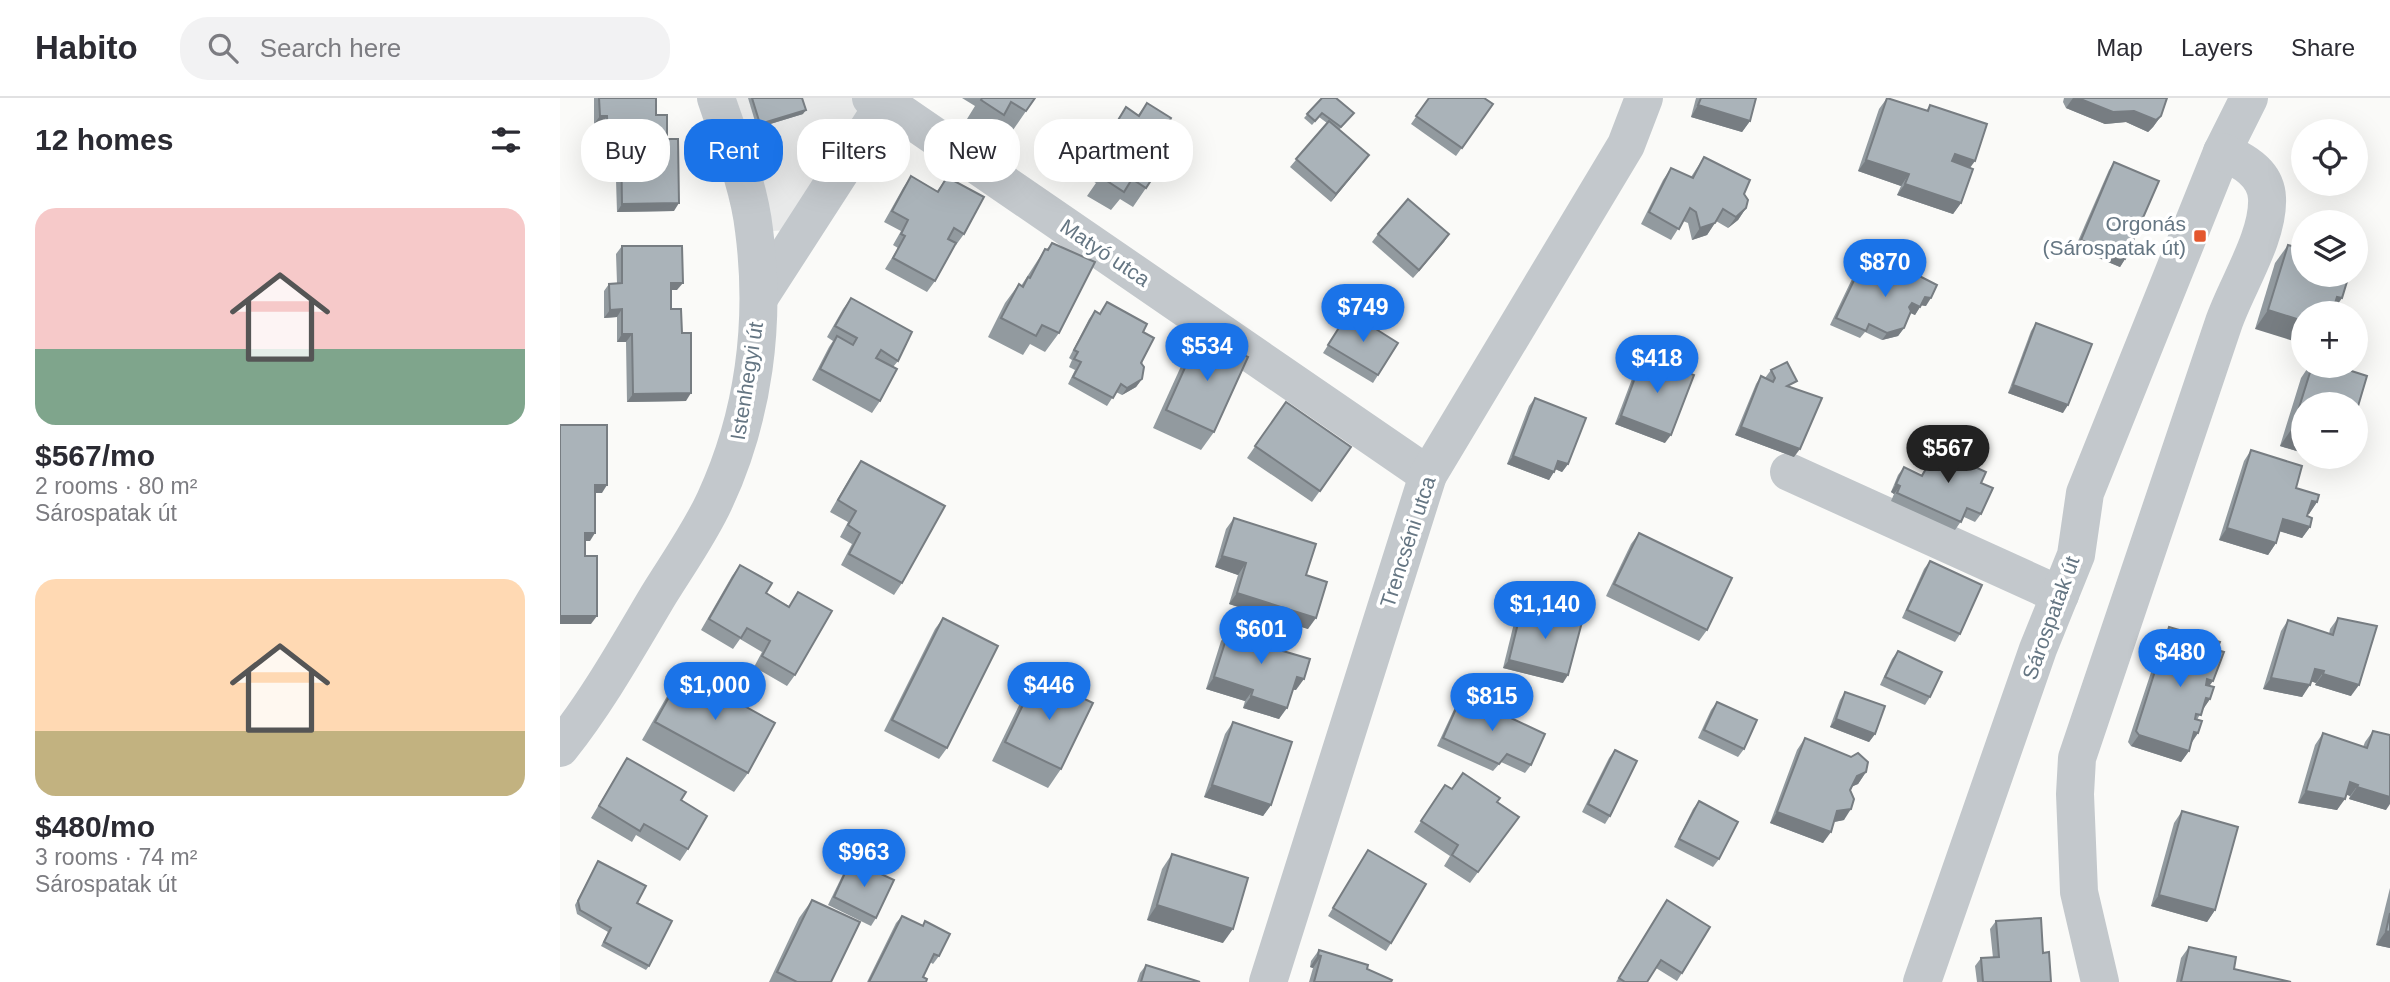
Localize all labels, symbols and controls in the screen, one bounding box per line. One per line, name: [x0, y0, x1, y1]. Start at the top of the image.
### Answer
search box: [180, 17, 670, 80]
text: Habito: [35, 29, 138, 66]
icon: search: [204, 29, 242, 67]
text: Search here: [260, 33, 401, 63]
text: Map: [2096, 34, 2143, 61]
text: Layers: [2181, 34, 2253, 61]
text: Share: [2291, 34, 2355, 61]
chip: Buy: [581, 119, 670, 182]
chip: Rent: [684, 119, 783, 182]
chip: Filters: [797, 119, 910, 182]
chip: New: [924, 119, 1020, 182]
chip: Apartment: [1034, 119, 1193, 182]
map controls: [2291, 119, 2368, 469]
button: locate: [2291, 119, 2368, 196]
icon: filters: [487, 121, 525, 159]
text: 12 homes: [35, 123, 173, 156]
button: layers: [2291, 210, 2368, 287]
place label: Orgonás (Sárospatak út): [2042, 212, 2186, 259]
street label: Matyó utca: [1056, 214, 1155, 291]
marker: Orgonás (Sárospatak út): [2192, 228, 2208, 244]
pin: $870: [1844, 240, 1926, 299]
text: $870: [1859, 249, 1911, 275]
icon: home: [217, 254, 343, 380]
pin: $749: [1322, 285, 1404, 344]
text: $749: [1337, 294, 1389, 320]
button: +: [2291, 301, 2368, 378]
street label: Istenhegyi út: [726, 320, 767, 442]
pin: $534: [1166, 324, 1248, 383]
text: $534: [1181, 333, 1233, 359]
pin: $418: [1616, 336, 1698, 395]
text: $418: [1631, 345, 1683, 371]
button: −: [2291, 392, 2368, 469]
pin: $567: [1907, 426, 1989, 485]
text: $567: [1922, 435, 1974, 461]
text: $567/mo: [35, 439, 155, 472]
text: 2 rooms · 80 m²: [35, 473, 197, 499]
street label: Trencséni utca: [1375, 473, 1440, 611]
text: Sárospatak út: [35, 500, 177, 526]
street label: Sárospatak út: [2018, 553, 2084, 683]
pin: $1,140: [1488, 582, 1602, 641]
text: $1,140: [1510, 591, 1580, 617]
pin: $601: [1220, 606, 1302, 666]
text: $601: [1235, 616, 1287, 642]
icon: home: [217, 625, 343, 751]
pin: $480: [2139, 630, 2221, 689]
text: $480: [2154, 639, 2206, 665]
pin: $1,000: [658, 662, 772, 722]
pin: $446: [1008, 662, 1090, 722]
text: $1,000: [680, 672, 750, 698]
text: $446: [1023, 672, 1075, 698]
pin: $815: [1451, 674, 1533, 733]
text: $815: [1466, 683, 1518, 709]
text: $480/mo: [35, 810, 155, 843]
pin: $963: [823, 830, 905, 889]
text: $963: [838, 839, 890, 865]
text: 3 rooms · 74 m²: [35, 844, 197, 870]
text: Sárospatak út: [35, 871, 177, 897]

